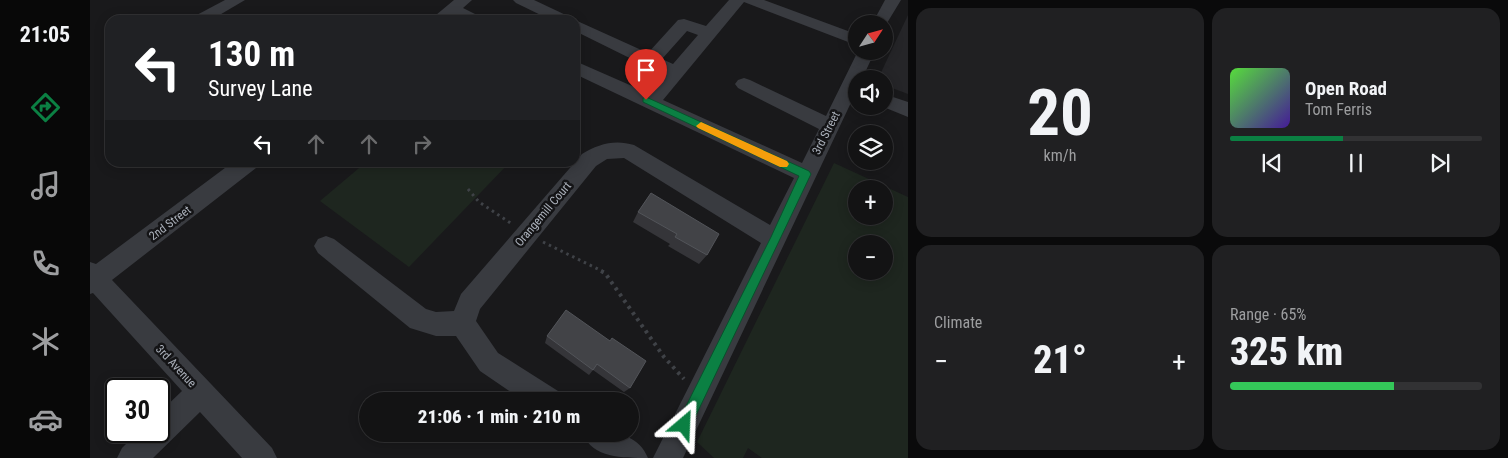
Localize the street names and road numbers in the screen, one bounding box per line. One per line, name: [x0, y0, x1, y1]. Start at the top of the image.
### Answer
street label: 3rd Street: [809, 109, 843, 157]
street label: Orangemill Court: [512, 179, 574, 249]
street label: 2nd Street: [146, 203, 194, 243]
street label: 3rd Avenue: [153, 342, 199, 390]

